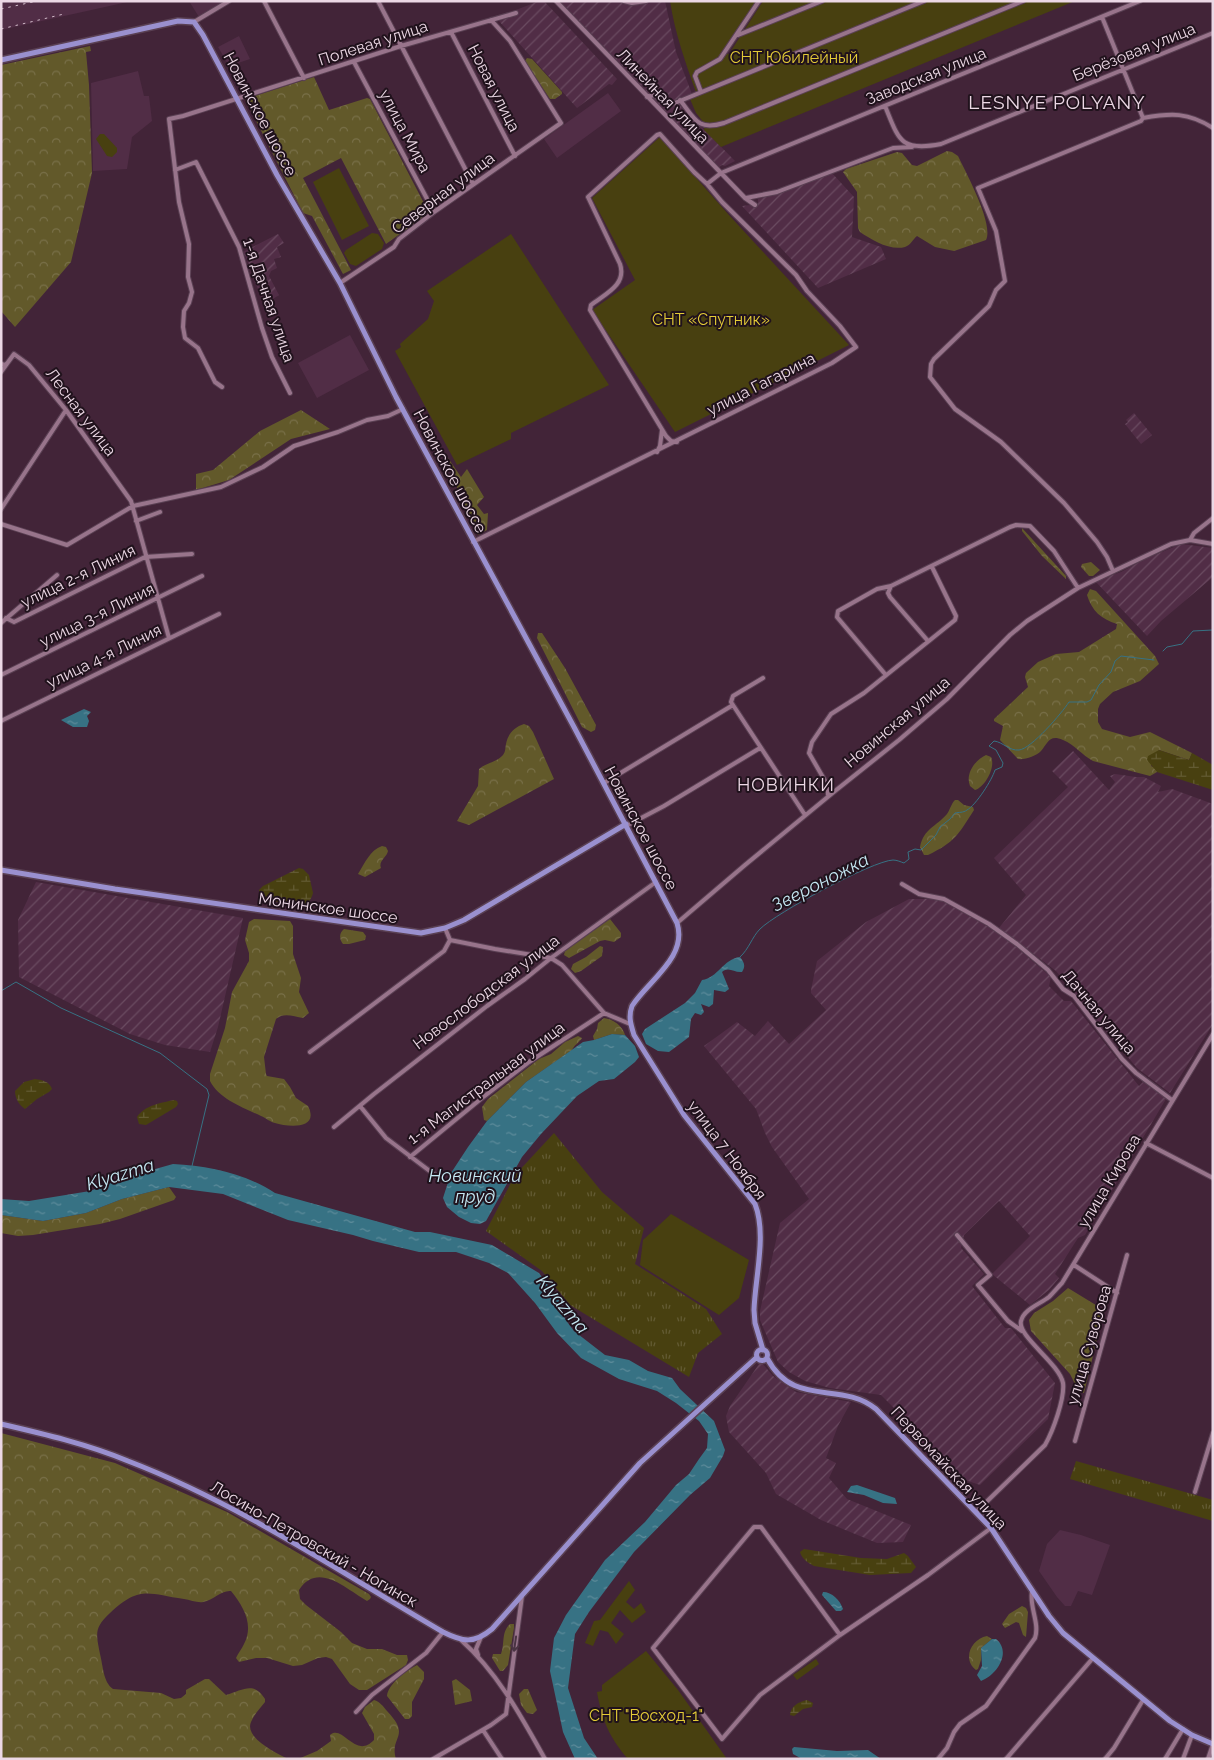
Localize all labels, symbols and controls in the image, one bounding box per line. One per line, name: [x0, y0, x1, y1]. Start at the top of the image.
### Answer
street label: Полевая улица: [316, 16, 430, 70]
street label: Берёзовая улица: [1070, 19, 1198, 85]
street label: Новая улица: [464, 41, 524, 135]
street label: Заводская улица: [863, 43, 989, 109]
street label: Линейная улица: [613, 45, 713, 147]
park label: СНТ Юбилейный: [730, 48, 858, 67]
street label: Новинское шоссе: [219, 49, 301, 179]
street label: улица Мира: [375, 86, 435, 176]
district label: LESNYE POLYANY: [968, 91, 1146, 113]
street label: Северная улица: [388, 148, 498, 238]
street label: 1-я Дачная улица: [239, 235, 299, 365]
park label: СНТ «Спутник»: [652, 310, 770, 329]
street label: улица Гагарина: [704, 349, 818, 419]
street label: Лесная улица: [42, 364, 120, 460]
street label: Новинское шоссе: [409, 406, 491, 536]
street label: улица 2-я Линия: [18, 540, 138, 612]
street label: улица 3-я Линия: [37, 579, 157, 651]
street label: улица 4-я Линия: [43, 620, 165, 692]
street label: Новинская улица: [840, 672, 954, 772]
street label: Новинское шоссе: [600, 763, 682, 893]
district label: НОВИНКИ: [737, 774, 835, 795]
water label: Звероножка: [768, 848, 872, 915]
street label: Монинское шоссе: [257, 889, 399, 927]
street label: Новослободская улица: [409, 931, 563, 1053]
street label: Дачная улица: [1058, 966, 1140, 1058]
street label: 1-я Магистральная улица: [404, 1018, 568, 1148]
street label: улица 7 Ноября: [683, 1097, 771, 1203]
street label: улица Кирова: [1074, 1131, 1144, 1231]
water label: Klyazma: [84, 1154, 157, 1194]
water label: Новинский пруд: [428, 1165, 522, 1207]
water label: Klyazma: [533, 1271, 594, 1338]
street label: улица Суворова: [1063, 1283, 1115, 1407]
street label: Первомайская улица: [887, 1403, 1011, 1533]
street label: Лосино-Петровский - Ногинск: [207, 1477, 421, 1611]
one-way arrow: [510, 1636, 520, 1652]
park label: СНТ "Восход-1": [589, 1706, 703, 1725]

